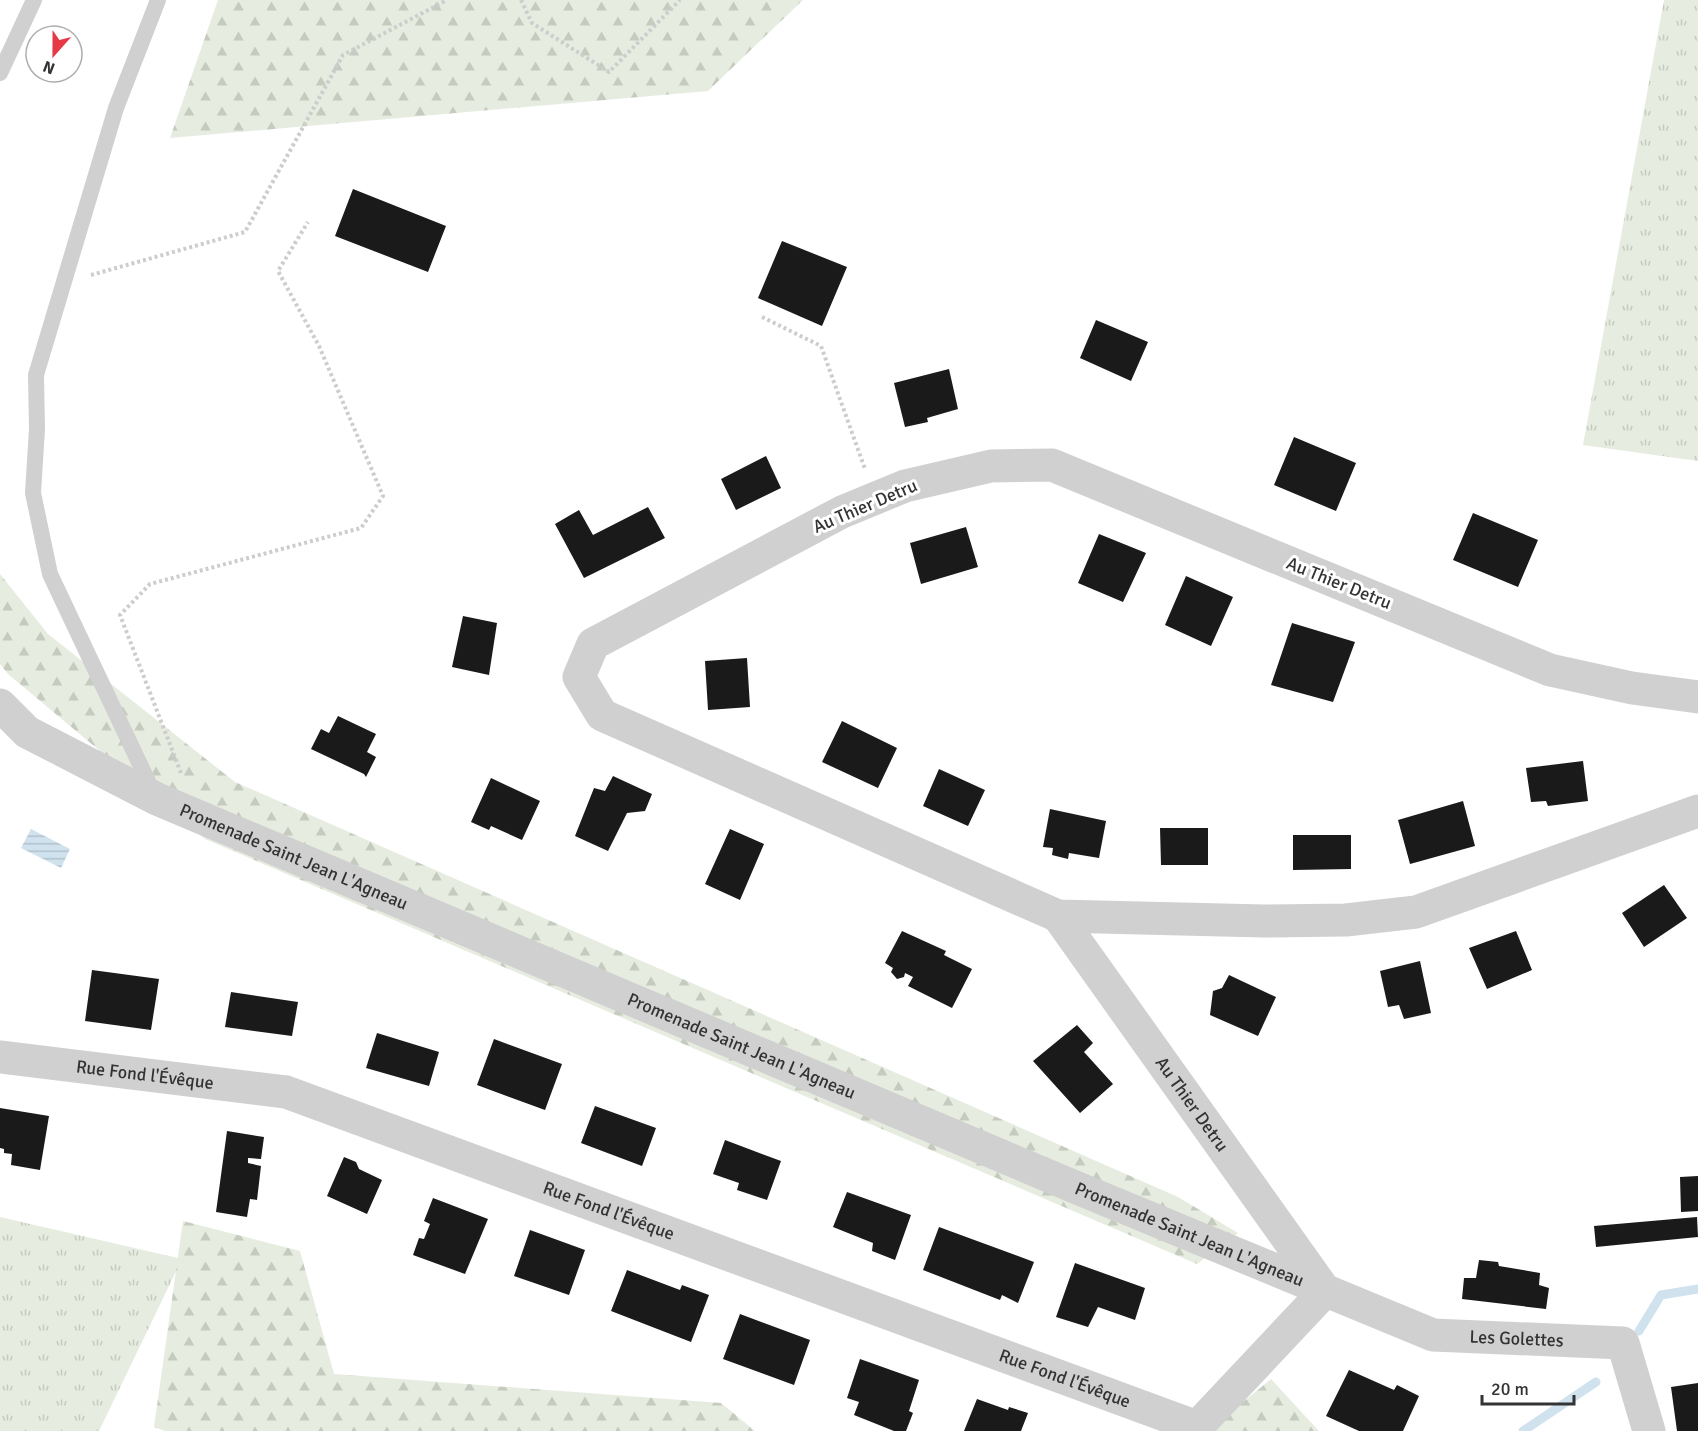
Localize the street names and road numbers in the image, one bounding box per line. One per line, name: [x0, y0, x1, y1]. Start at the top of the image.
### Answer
street label: Au Thier Detru: [810, 474, 920, 538]
street label: Au Thier Detru: [1283, 552, 1395, 614]
street label: Promenade Saint Jean L'Agneau: [176, 799, 411, 915]
street label: Promenade Saint Jean L'Agneau: [624, 988, 859, 1104]
street label: Au Thier Detru: [1151, 1052, 1233, 1156]
street label: Rue Fond l'Évêque: [75, 1055, 215, 1094]
street label: Rue Fond l'Évêque: [540, 1176, 678, 1245]
street label: Promenade Saint Jean L'Agneau: [1072, 1177, 1307, 1292]
street label: Les Golettes: [1469, 1326, 1564, 1351]
street label: Rue Fond l'Évêque: [996, 1344, 1134, 1413]

